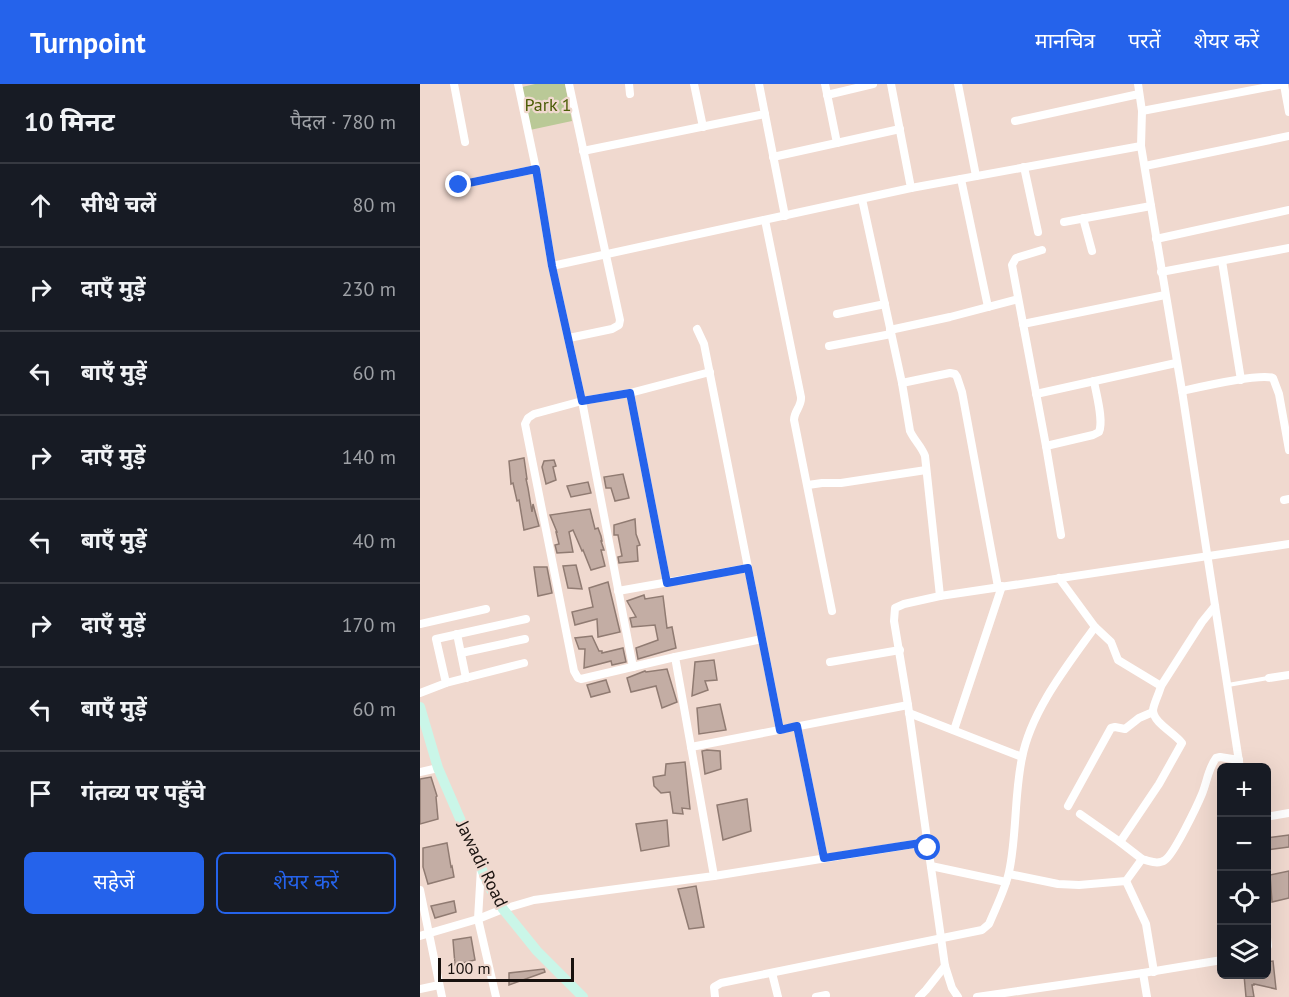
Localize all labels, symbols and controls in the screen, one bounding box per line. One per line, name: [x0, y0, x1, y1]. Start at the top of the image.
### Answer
text: Turnpoint: [30, 24, 146, 61]
text: मानचित्र: [1035, 27, 1095, 54]
text: परतें: [1128, 27, 1161, 54]
text: शेयर करें: [1194, 27, 1259, 54]
park label: Park 1: [524, 93, 572, 116]
text: 10 मिनट: [24, 105, 115, 138]
text: पैदल · 780 m: [290, 109, 396, 135]
route end: [445, 171, 471, 197]
icon: ahead: [24, 189, 57, 222]
text: सीधे चलें: [81, 190, 156, 218]
text: 80 m: [353, 192, 396, 218]
icon: right: [24, 273, 57, 306]
text: दाएँ मुड़ें: [81, 274, 146, 302]
text: 230 m: [342, 276, 396, 302]
icon: left: [24, 357, 57, 390]
text: बाएँ मुड़ें: [81, 358, 147, 386]
text: 60 m: [353, 360, 396, 386]
icon: right: [24, 441, 57, 474]
text: दाएँ मुड़ें: [81, 442, 146, 470]
text: 140 m: [342, 444, 396, 470]
icon: left: [24, 525, 57, 558]
text: बाएँ मुड़ें: [81, 526, 147, 554]
text: 40 m: [353, 528, 396, 554]
icon: right: [24, 609, 57, 642]
text: दाएँ मुड़ें: [81, 610, 146, 638]
text: 170 m: [342, 612, 396, 638]
icon: left: [24, 693, 57, 726]
text: बाएँ मुड़ें: [81, 694, 147, 722]
text: 60 m: [353, 696, 396, 722]
map controls: [1217, 763, 1271, 979]
button: +: [1217, 763, 1271, 817]
icon: arrive: [24, 777, 57, 810]
text: गंतव्य पर पहुँचे: [81, 778, 205, 806]
street label: Jawadi Road: [451, 816, 513, 911]
button: −: [1217, 817, 1271, 871]
route start: [914, 834, 940, 860]
button: सहेजें: [24, 852, 204, 914]
button: शेयर करें: [216, 852, 396, 914]
button: locate: [1217, 871, 1271, 925]
button: layers: [1217, 925, 1271, 979]
scale bar: [438, 955, 574, 982]
text: 100 m: [447, 958, 490, 978]

